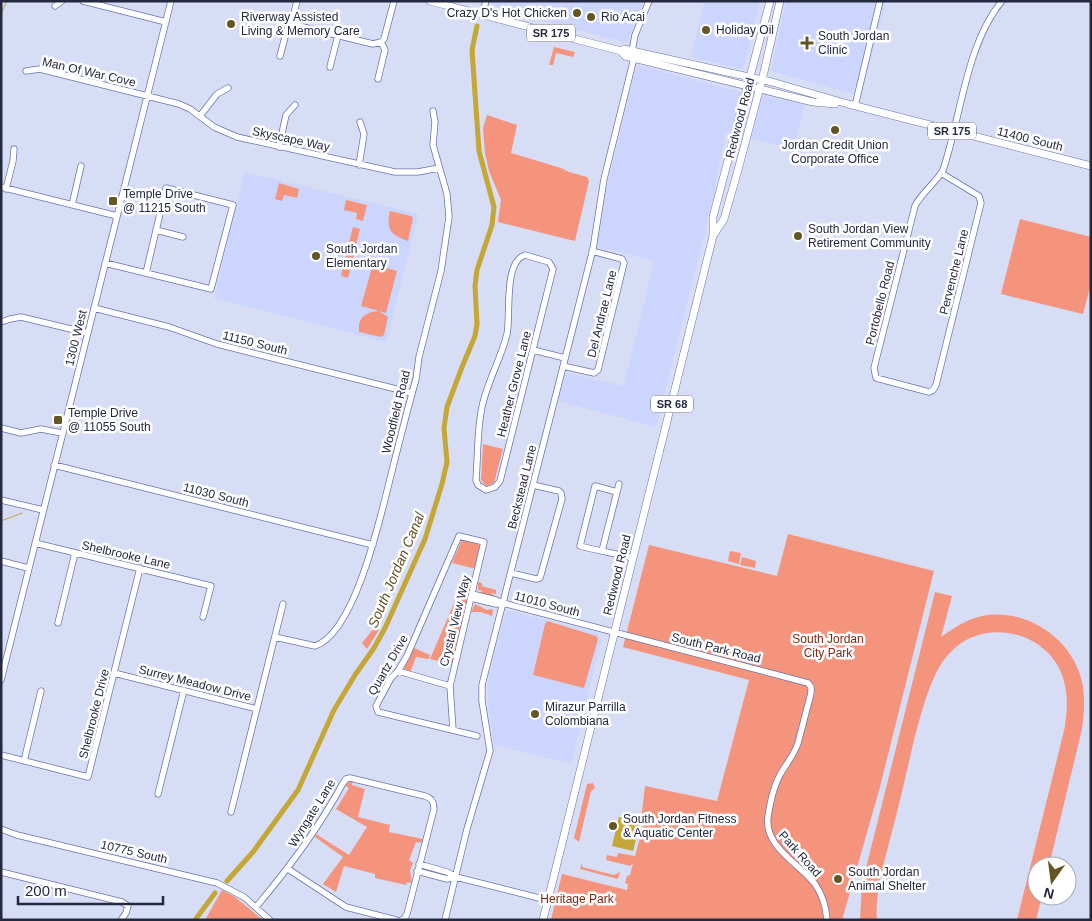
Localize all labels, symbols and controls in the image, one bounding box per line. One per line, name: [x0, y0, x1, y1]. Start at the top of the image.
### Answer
place label: Crazy D's Hot Chicken: [447, 6, 567, 20]
marker: Crazy D's Hot Chicken: [571, 7, 583, 19]
place label: Riverway Assisted Living & Memory Care: [241, 10, 360, 38]
place label: Rio Acai: [601, 10, 645, 24]
marker: Rio Acai: [585, 11, 597, 23]
marker: Riverway Assisted Living & Memory Care: [225, 18, 237, 30]
place label: Holiday Oil: [716, 23, 774, 37]
road number: SR 175: [527, 24, 575, 42]
marker: Holiday Oil: [700, 24, 712, 36]
place label: South Jordan Clinic: [818, 29, 889, 57]
marker: South Jordan Clinic: [800, 36, 814, 50]
street label: Man Of War Cove: [41, 54, 137, 90]
street label: Redwood Road: [723, 76, 757, 160]
road number: SR 175: [928, 122, 976, 140]
street label: Skyscape Way: [251, 124, 331, 154]
marker: Jordan Credit Union Corporate Office: [829, 124, 841, 136]
street label: 11400 South: [996, 124, 1064, 154]
place label: Jordan Credit Union Corporate Office: [782, 138, 888, 166]
place label: Temple Drive @ 11215 South: [123, 187, 206, 215]
marker: Temple Drive @ 11215 South: [107, 195, 119, 207]
place label: South Jordan View Retirement Community: [808, 222, 931, 250]
street label: Pervenche Lane: [937, 228, 971, 316]
marker: South Jordan View Retirement Community: [792, 230, 804, 242]
place label: South Jordan Elementary: [326, 242, 397, 270]
marker: South Jordan Elementary: [310, 250, 322, 262]
street label: Portobello Road: [863, 260, 897, 346]
street label: Del Andrae Lane: [584, 269, 620, 359]
street label: 1300 West: [62, 308, 90, 367]
street label: 11150 South: [221, 328, 289, 358]
street label: Heather Grove Lane: [494, 329, 534, 438]
street label: Woodfield Road: [379, 369, 413, 455]
road number: SR 68: [651, 396, 693, 412]
place label: Temple Drive @ 11055 South: [68, 406, 151, 434]
marker: Temple Drive @ 11055 South: [52, 414, 64, 426]
street label: Beckstead Lane: [505, 443, 539, 530]
street label: 11030 South: [182, 480, 250, 510]
water label: South Jordan Canal: [364, 509, 428, 630]
street label: Redwood Road: [600, 533, 634, 617]
street label: Shelbrooke Lane: [80, 538, 172, 572]
street label: Crystal View Way: [437, 574, 473, 668]
street label: 11010 South: [513, 589, 581, 619]
street label: South Park Road: [670, 630, 762, 666]
street label: Quartz Drive: [365, 632, 411, 698]
park label: South Jordan City Park: [792, 632, 864, 660]
street label: Surrey Meadow Drive: [137, 662, 253, 704]
street label: Shelbrooke Drive: [76, 667, 112, 760]
place label: Mirazur Parrilla Colombiana: [545, 700, 626, 728]
marker: Mirazur Parrilla Colombiana: [529, 708, 541, 720]
street label: Wyngate Lane: [286, 776, 339, 849]
place label: South Jordan Fitness & Aquatic Center: [623, 812, 736, 840]
marker: South Jordan Fitness & Aquatic Center: [607, 820, 619, 832]
street label: Park Road: [776, 828, 824, 880]
street label: 10775 South: [99, 838, 169, 866]
north arrow: [1027, 856, 1077, 906]
place label: South Jordan Animal Shelter: [848, 865, 926, 893]
marker: South Jordan Animal Shelter: [832, 873, 844, 885]
scale bar: [18, 874, 162, 906]
text: 200 m: [25, 882, 67, 899]
text: N: [1042, 885, 1056, 903]
park label: Heritage Park: [540, 892, 615, 906]

